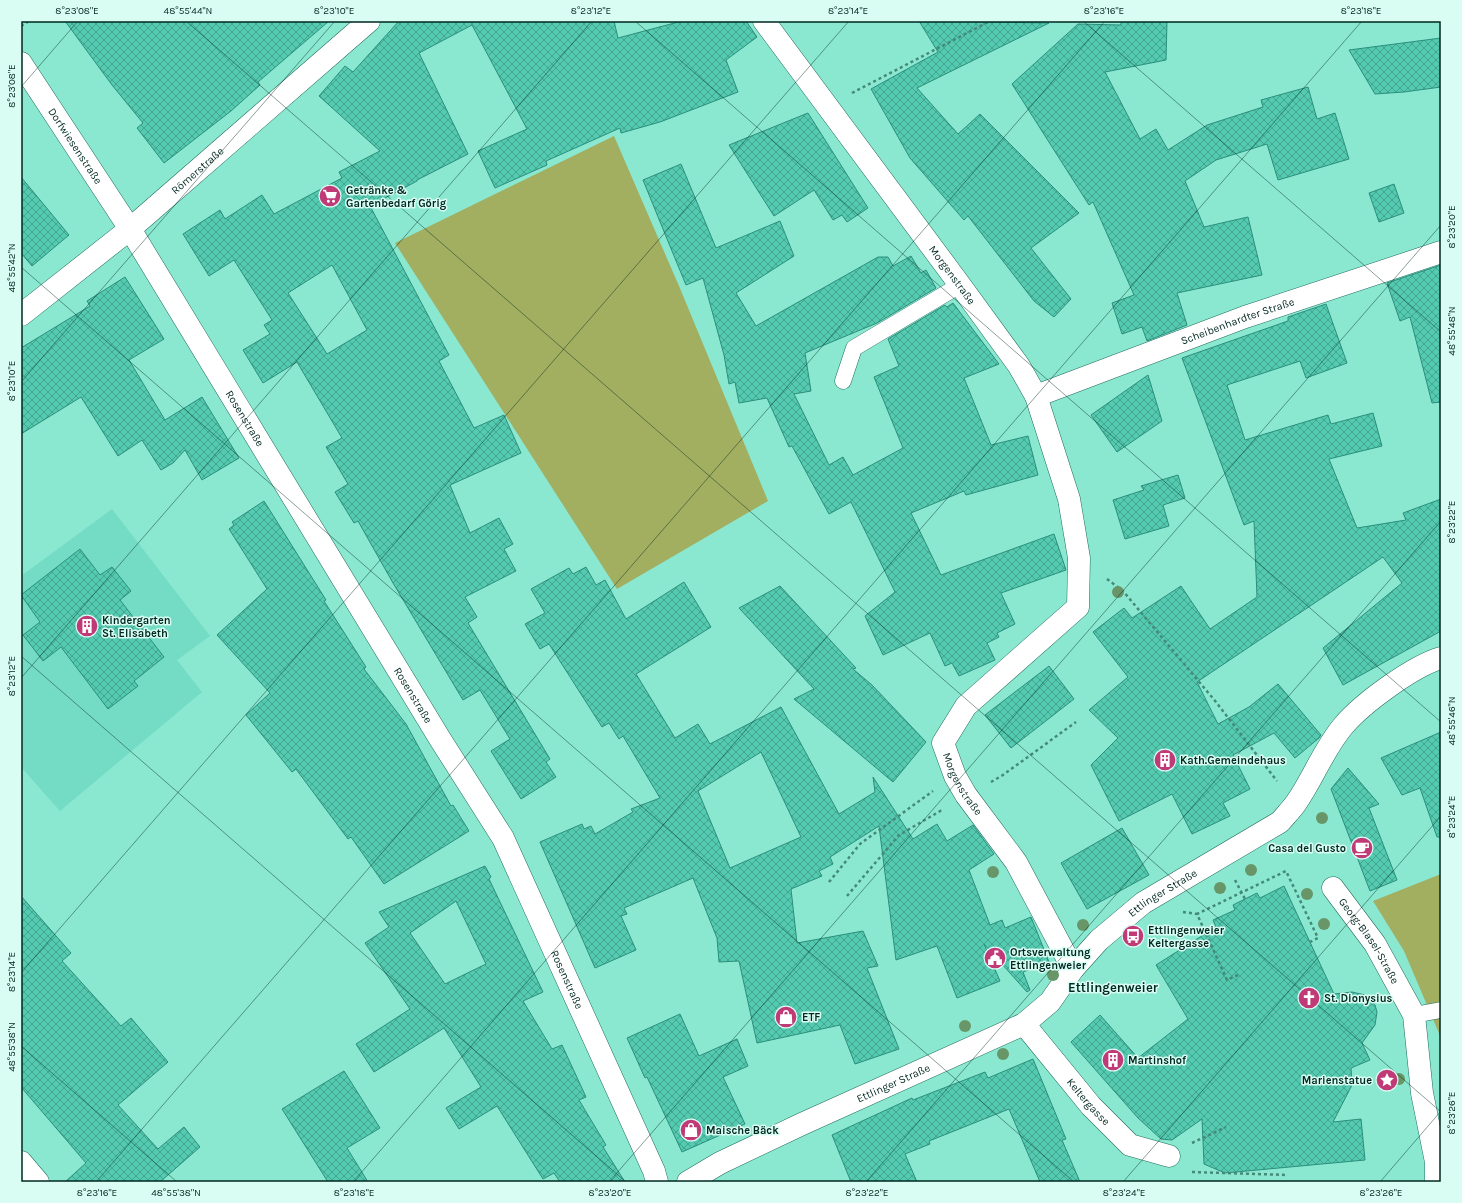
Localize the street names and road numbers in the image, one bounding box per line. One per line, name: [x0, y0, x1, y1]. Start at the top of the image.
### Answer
street label: Dorfwiesenstraße: [46, 105, 105, 187]
street label: Römerstraße: [168, 144, 226, 197]
street label: Morgenstraße: [926, 243, 979, 307]
street label: Scheibenhardter Straße: [1179, 295, 1296, 347]
street label: Rosenstraße: [223, 388, 267, 449]
street label: Rosenstraße: [391, 665, 435, 726]
street label: Morgenstraße: [940, 751, 985, 818]
street label: Ettlinger Straße: [1125, 866, 1199, 919]
street label: Georg-Blasel-Straße: [1336, 895, 1402, 986]
street label: Rosenstraße: [548, 948, 586, 1011]
street label: Ettlinger Straße: [854, 1061, 932, 1105]
street label: Keltergasse: [1064, 1075, 1113, 1128]

